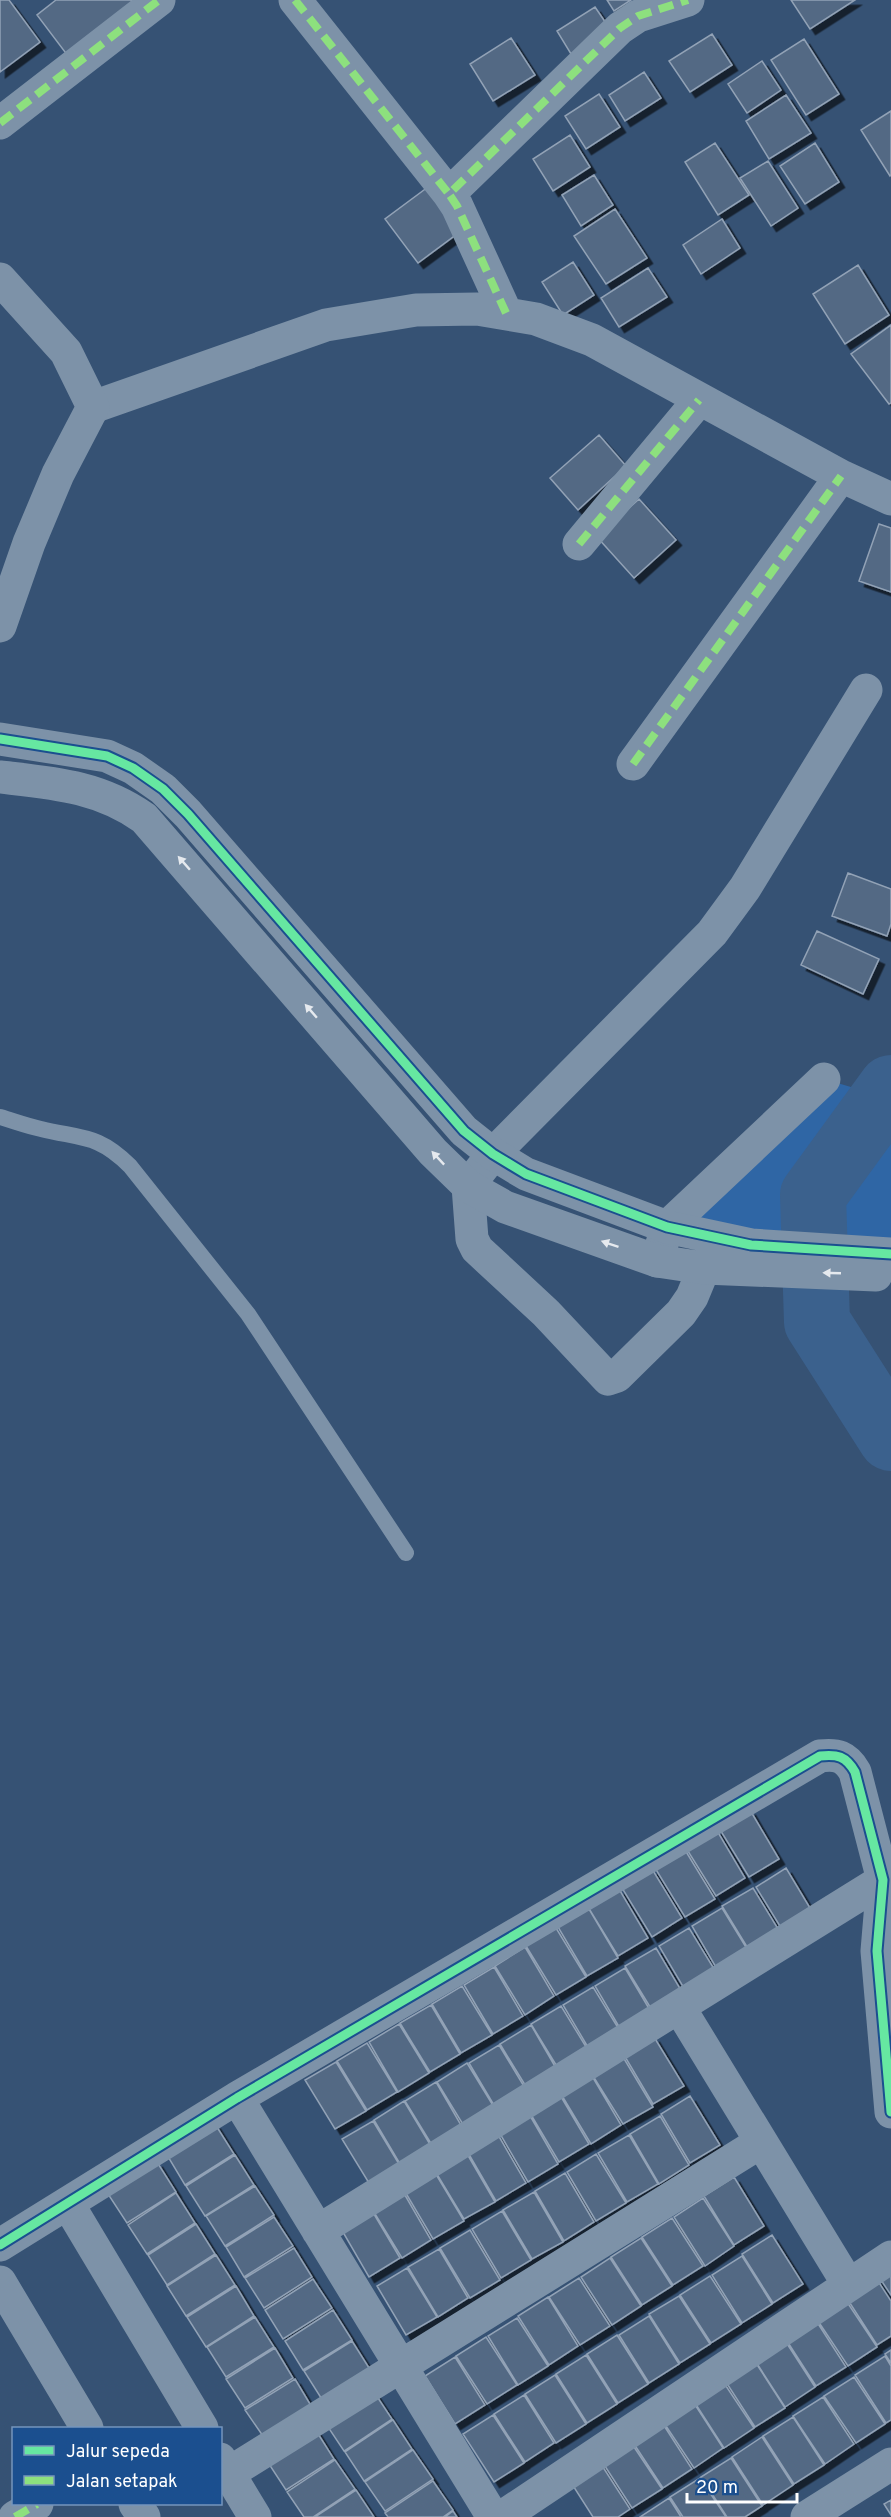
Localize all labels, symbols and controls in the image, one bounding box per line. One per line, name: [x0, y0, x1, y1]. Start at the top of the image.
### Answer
one-way arrow: [178, 856, 191, 871]
one-way arrow: [305, 1004, 318, 1019]
one-way arrow: [431, 1151, 445, 1166]
one-way arrow: [601, 1239, 619, 1249]
one-way arrow: [822, 1269, 841, 1278]
legend: [12, 2427, 222, 2505]
text: Jalur sepeda: [66, 2441, 170, 2464]
scale bar: [687, 2466, 796, 2504]
text: Jalan setapak: [66, 2471, 178, 2494]
text: 20 m: [696, 2477, 738, 2500]

